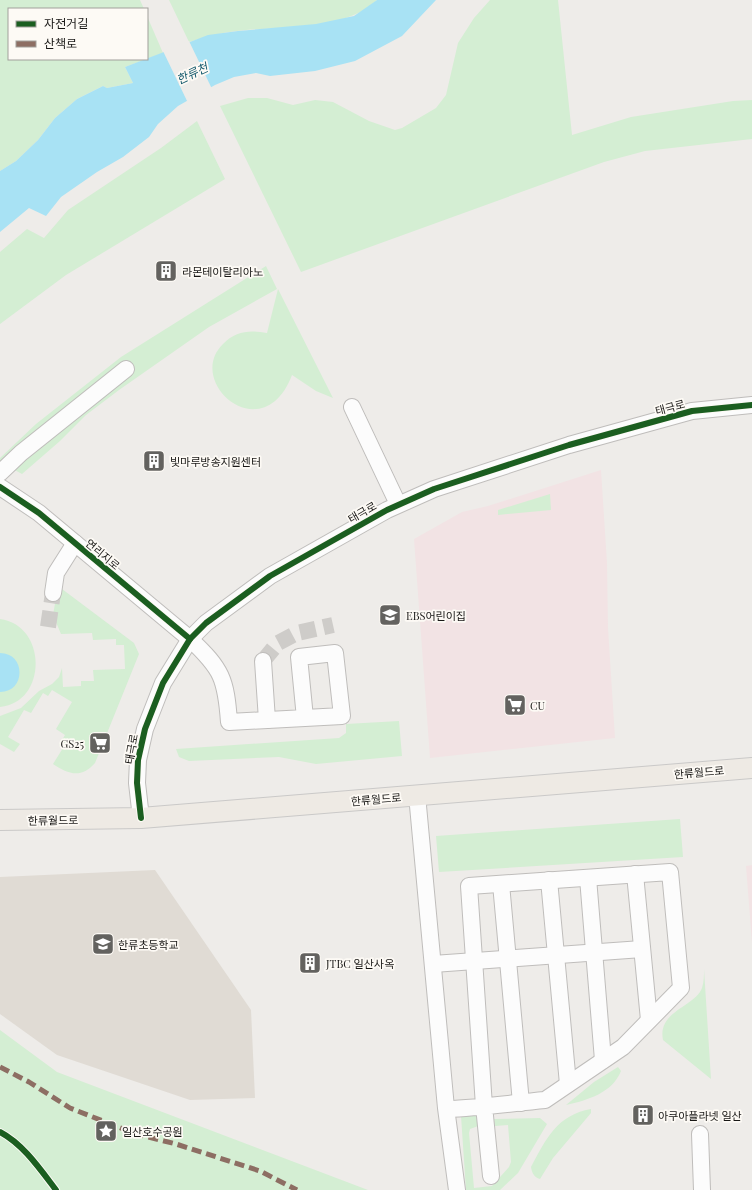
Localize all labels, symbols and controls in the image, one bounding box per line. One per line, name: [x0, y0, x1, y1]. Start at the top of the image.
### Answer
legend: [8, 8, 148, 60]
text: 자전거길: [44, 15, 88, 31]
text: 산책로: [44, 35, 77, 51]
water label: 한류천: [174, 58, 212, 87]
building icon: 라몬테이탈리아노: [153, 258, 179, 284]
place label: 라몬테이탈리아노: [182, 264, 263, 279]
street label: 태극로: [653, 396, 687, 418]
building icon: 빛마루방송지원센터: [141, 448, 167, 474]
place label: 빛마루방송지원센터: [170, 454, 261, 469]
street label: 태극로: [345, 498, 379, 526]
street label: 연리지로: [83, 535, 123, 573]
school or university icon: EBS어린이집: [377, 602, 403, 628]
place label: EBS어린이집: [406, 608, 466, 623]
supermarket icon: CU: [502, 692, 528, 718]
place label: CU: [530, 698, 546, 713]
supermarket icon: GS25: [87, 730, 113, 756]
street label: 태극로: [121, 733, 141, 765]
place label: GS25: [60, 736, 84, 751]
street label: 한류월드로: [673, 762, 725, 782]
street label: 한류월드로: [350, 789, 402, 809]
street label: 한류월드로: [28, 812, 78, 828]
school or university icon: 한류초등학교: [90, 931, 116, 957]
place label: 한류초등학교: [118, 937, 179, 952]
building icon: JTBC 일산사옥: [297, 950, 323, 976]
place label: JTBC 일산사옥: [325, 956, 394, 971]
building icon: 아쿠아플라넷 일산: [630, 1102, 656, 1128]
place label: 아쿠아플라넷 일산: [658, 1108, 742, 1123]
place icon: 일산호수공원: [93, 1118, 119, 1144]
place label: 일산호수공원: [122, 1124, 183, 1139]

